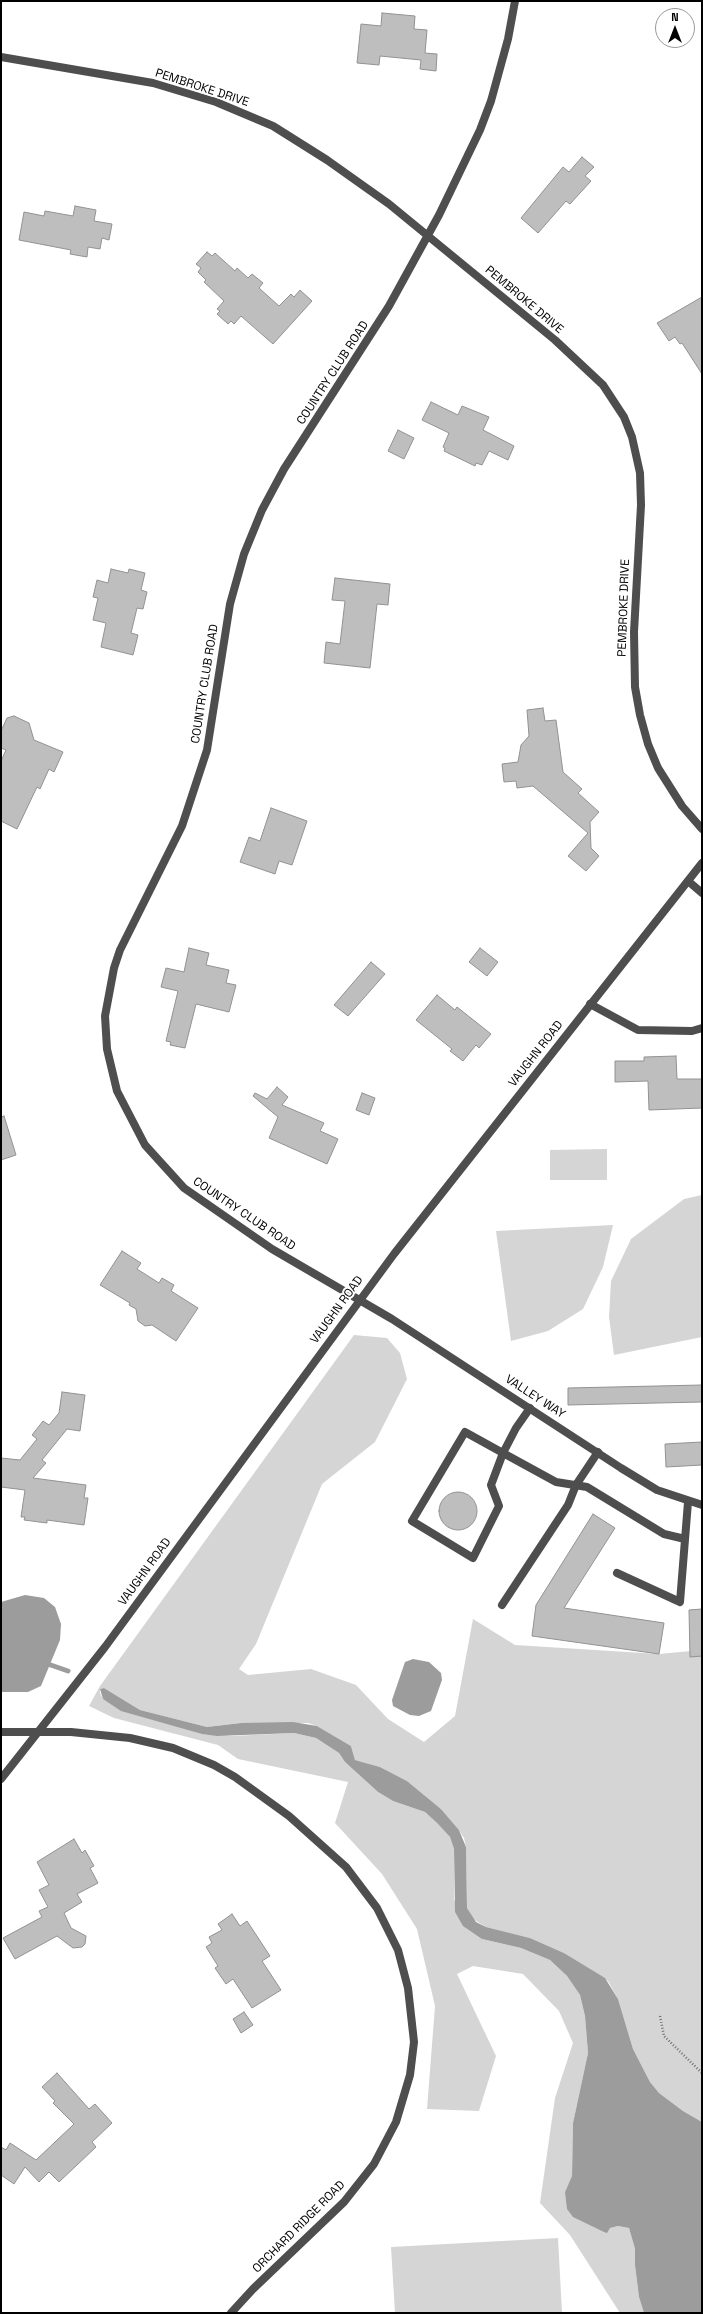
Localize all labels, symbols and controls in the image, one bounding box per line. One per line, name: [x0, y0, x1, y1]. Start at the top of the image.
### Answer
north arrow: [655, 8, 695, 48]
text: N: [671, 10, 679, 24]
street label: PEMBROKE DRIVE: [153, 66, 251, 110]
street label: PEMBROKE DRIVE: [482, 263, 566, 337]
street label: COUNTRY CLUB ROAD: [294, 318, 372, 428]
street label: PEMBROKE DRIVE: [615, 559, 633, 657]
street label: COUNTRY CLUB ROAD: [188, 623, 222, 745]
street label: VAUGHN ROAD: [506, 1018, 566, 1090]
street label: COUNTRY CLUB ROAD: [190, 1174, 298, 1254]
street label: VAUGHN ROAD: [308, 1273, 366, 1347]
street label: VALLEY WAY: [502, 1372, 568, 1422]
street label: VAUGHN ROAD: [116, 1535, 174, 1609]
street label: ORCHARD RIDGE ROAD: [250, 2178, 348, 2276]

